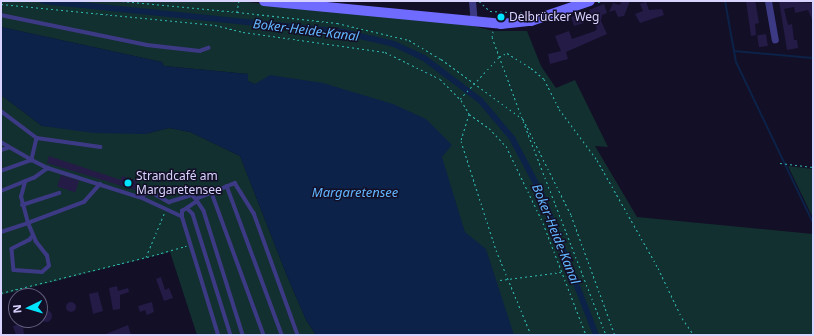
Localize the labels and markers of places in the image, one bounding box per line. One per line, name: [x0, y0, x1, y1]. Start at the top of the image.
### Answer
place label: Delbrücker Weg: [509, 10, 599, 24]
marker: Delbrücker Weg: [496, 12, 506, 22]
place label: Strandcafé am Margaretensee: [136, 169, 222, 197]
marker: Strandcafé am Margaretensee: [123, 178, 133, 188]

